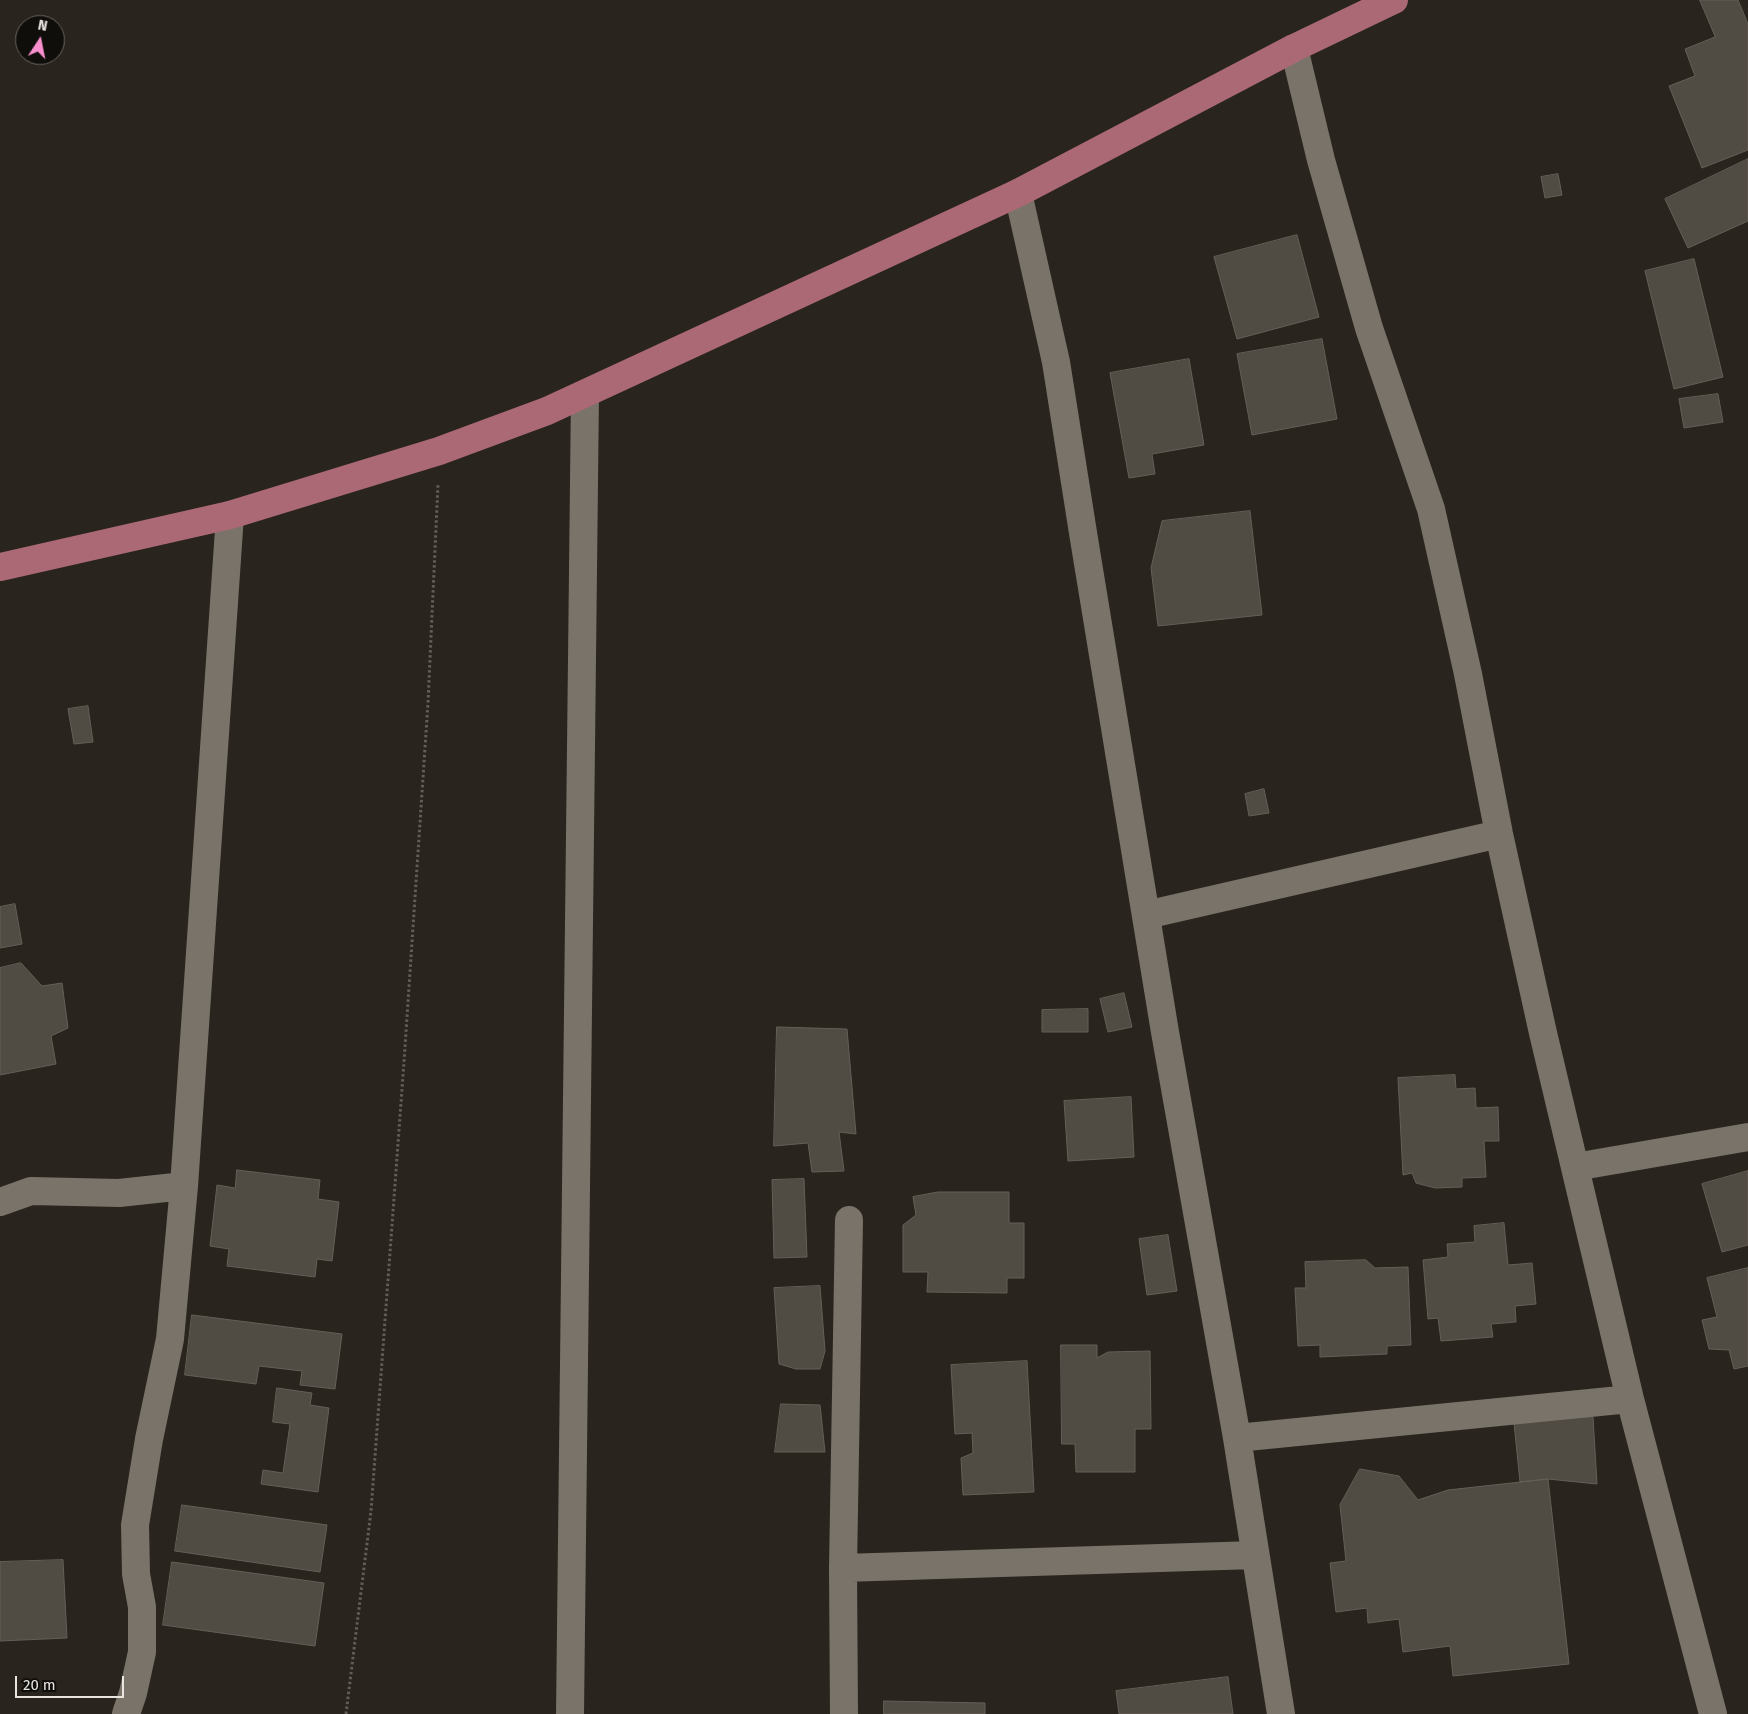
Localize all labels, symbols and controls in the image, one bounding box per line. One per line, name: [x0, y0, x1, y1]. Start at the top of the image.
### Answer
north arrow: [15, 15, 65, 65]
text: N: [37, 17, 49, 35]
scale bar: [18, 1666, 126, 1698]
text: 20 m: [23, 1676, 56, 1694]

